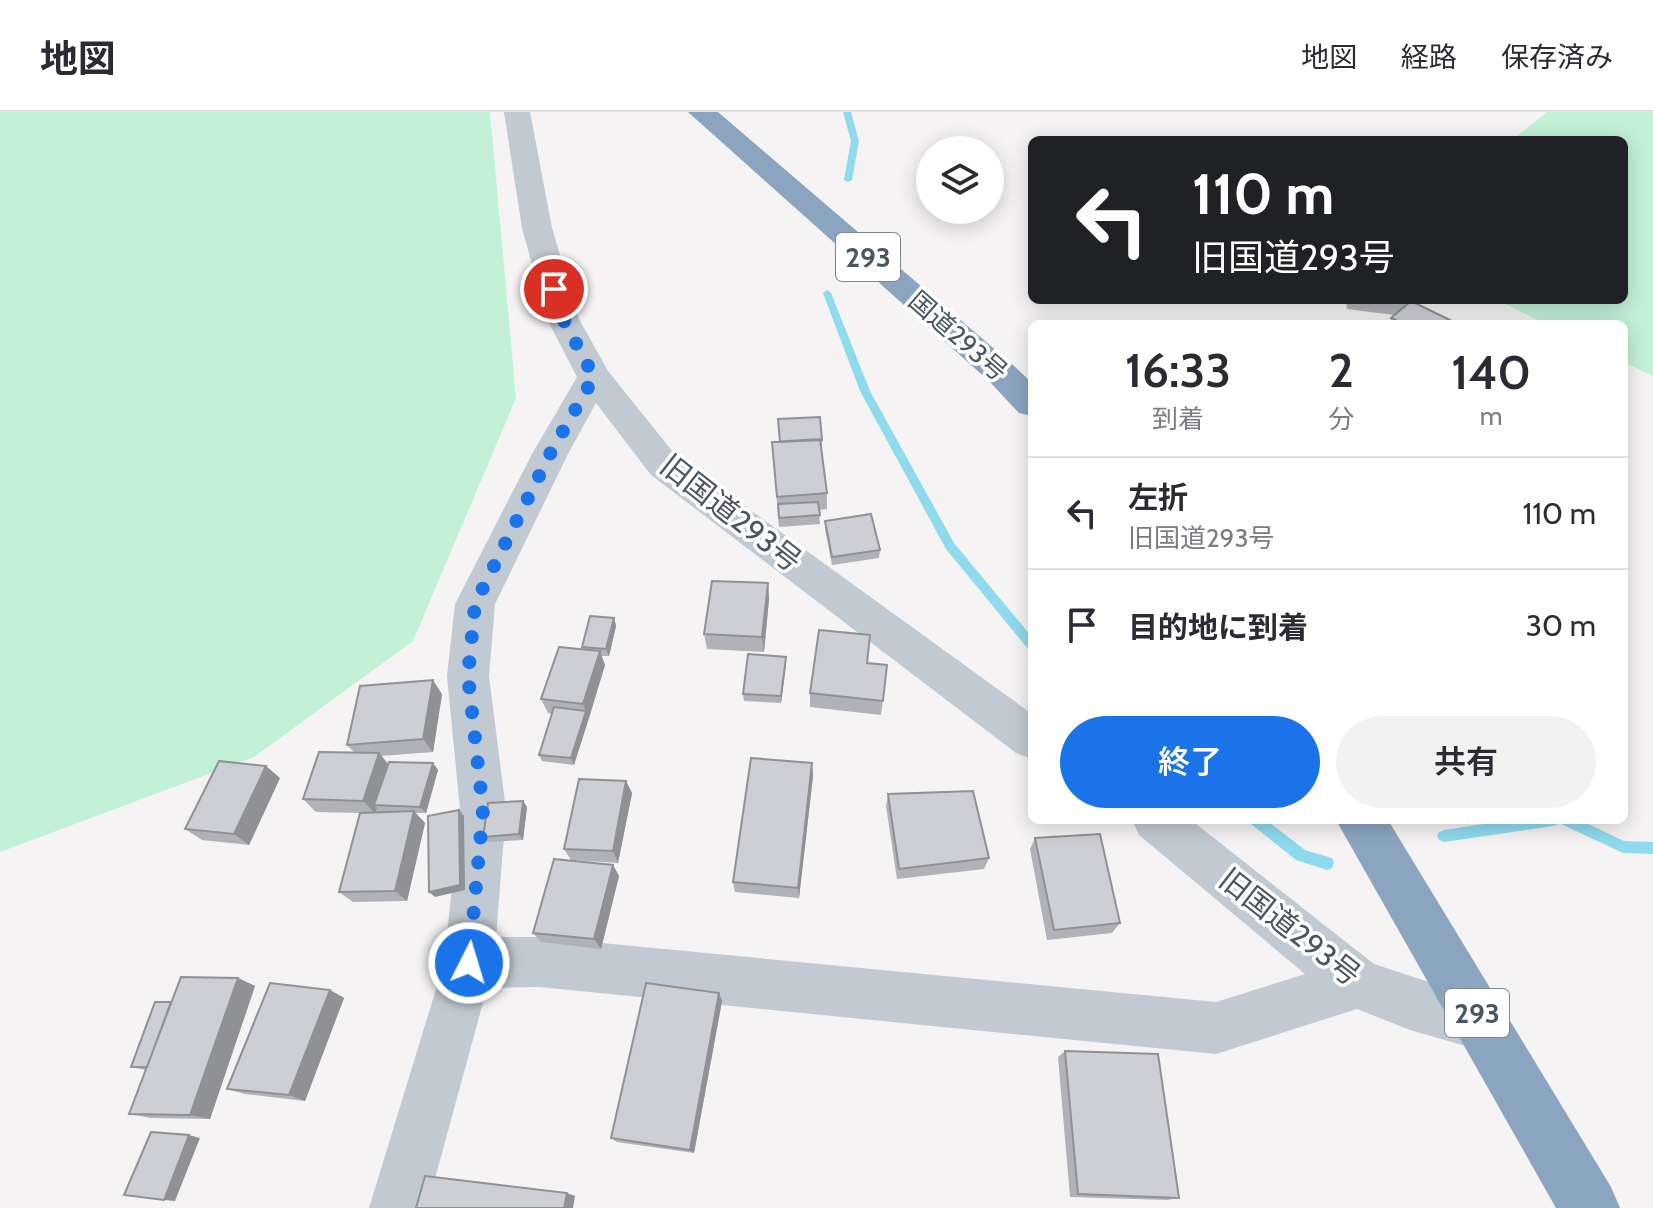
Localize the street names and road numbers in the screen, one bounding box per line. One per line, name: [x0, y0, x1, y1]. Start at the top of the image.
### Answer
road number: 293: [836, 233, 900, 281]
street label: 国道293号: [902, 284, 1014, 388]
street label: 旧国道293号: [653, 446, 809, 580]
street label: 旧国道293号: [1212, 860, 1368, 994]
road number: 293: [1445, 989, 1509, 1037]

